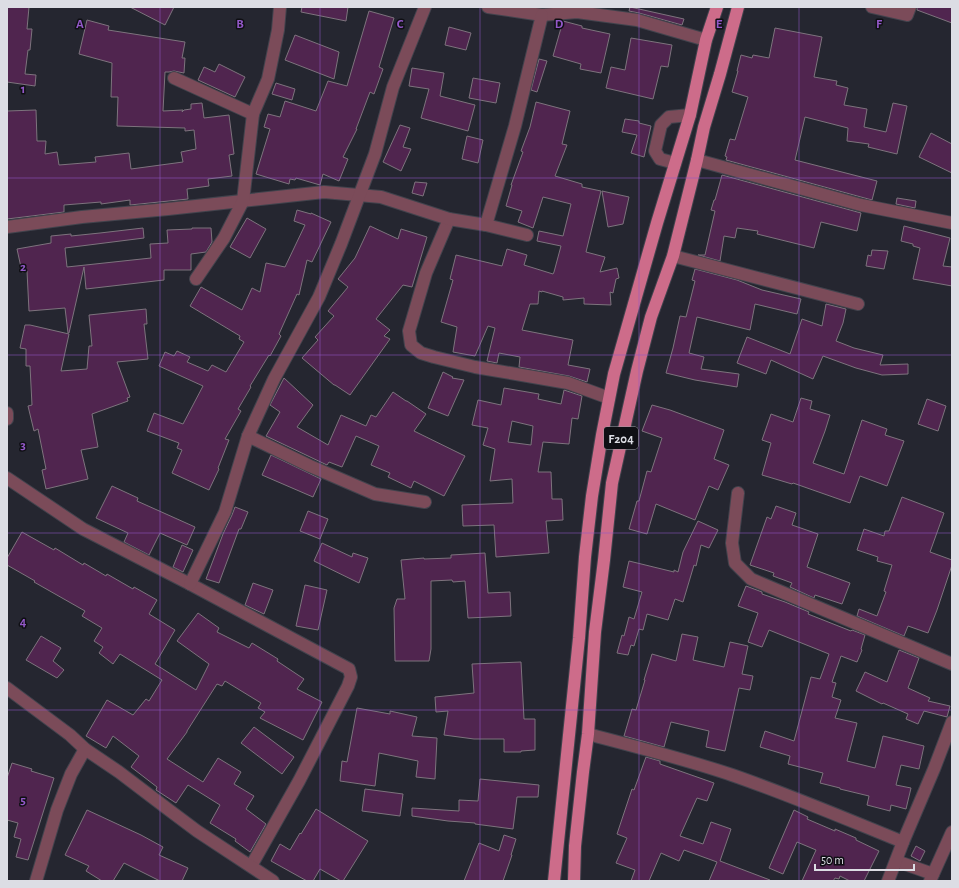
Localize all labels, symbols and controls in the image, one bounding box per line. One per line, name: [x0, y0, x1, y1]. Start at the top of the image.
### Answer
text: A: [76, 18, 84, 31]
text: B: [236, 18, 244, 31]
text: C: [397, 18, 404, 31]
text: D: [555, 18, 564, 31]
text: E: [716, 18, 723, 31]
text: F: [876, 18, 883, 31]
text: 1: [21, 83, 25, 96]
text: 2: [20, 261, 26, 274]
road number: F204: [604, 427, 638, 449]
text: 3: [20, 439, 26, 452]
text: 4: [20, 616, 27, 629]
text: 5: [20, 794, 26, 807]
scale bar: [815, 846, 914, 872]
text: 50 m: [821, 854, 844, 866]

